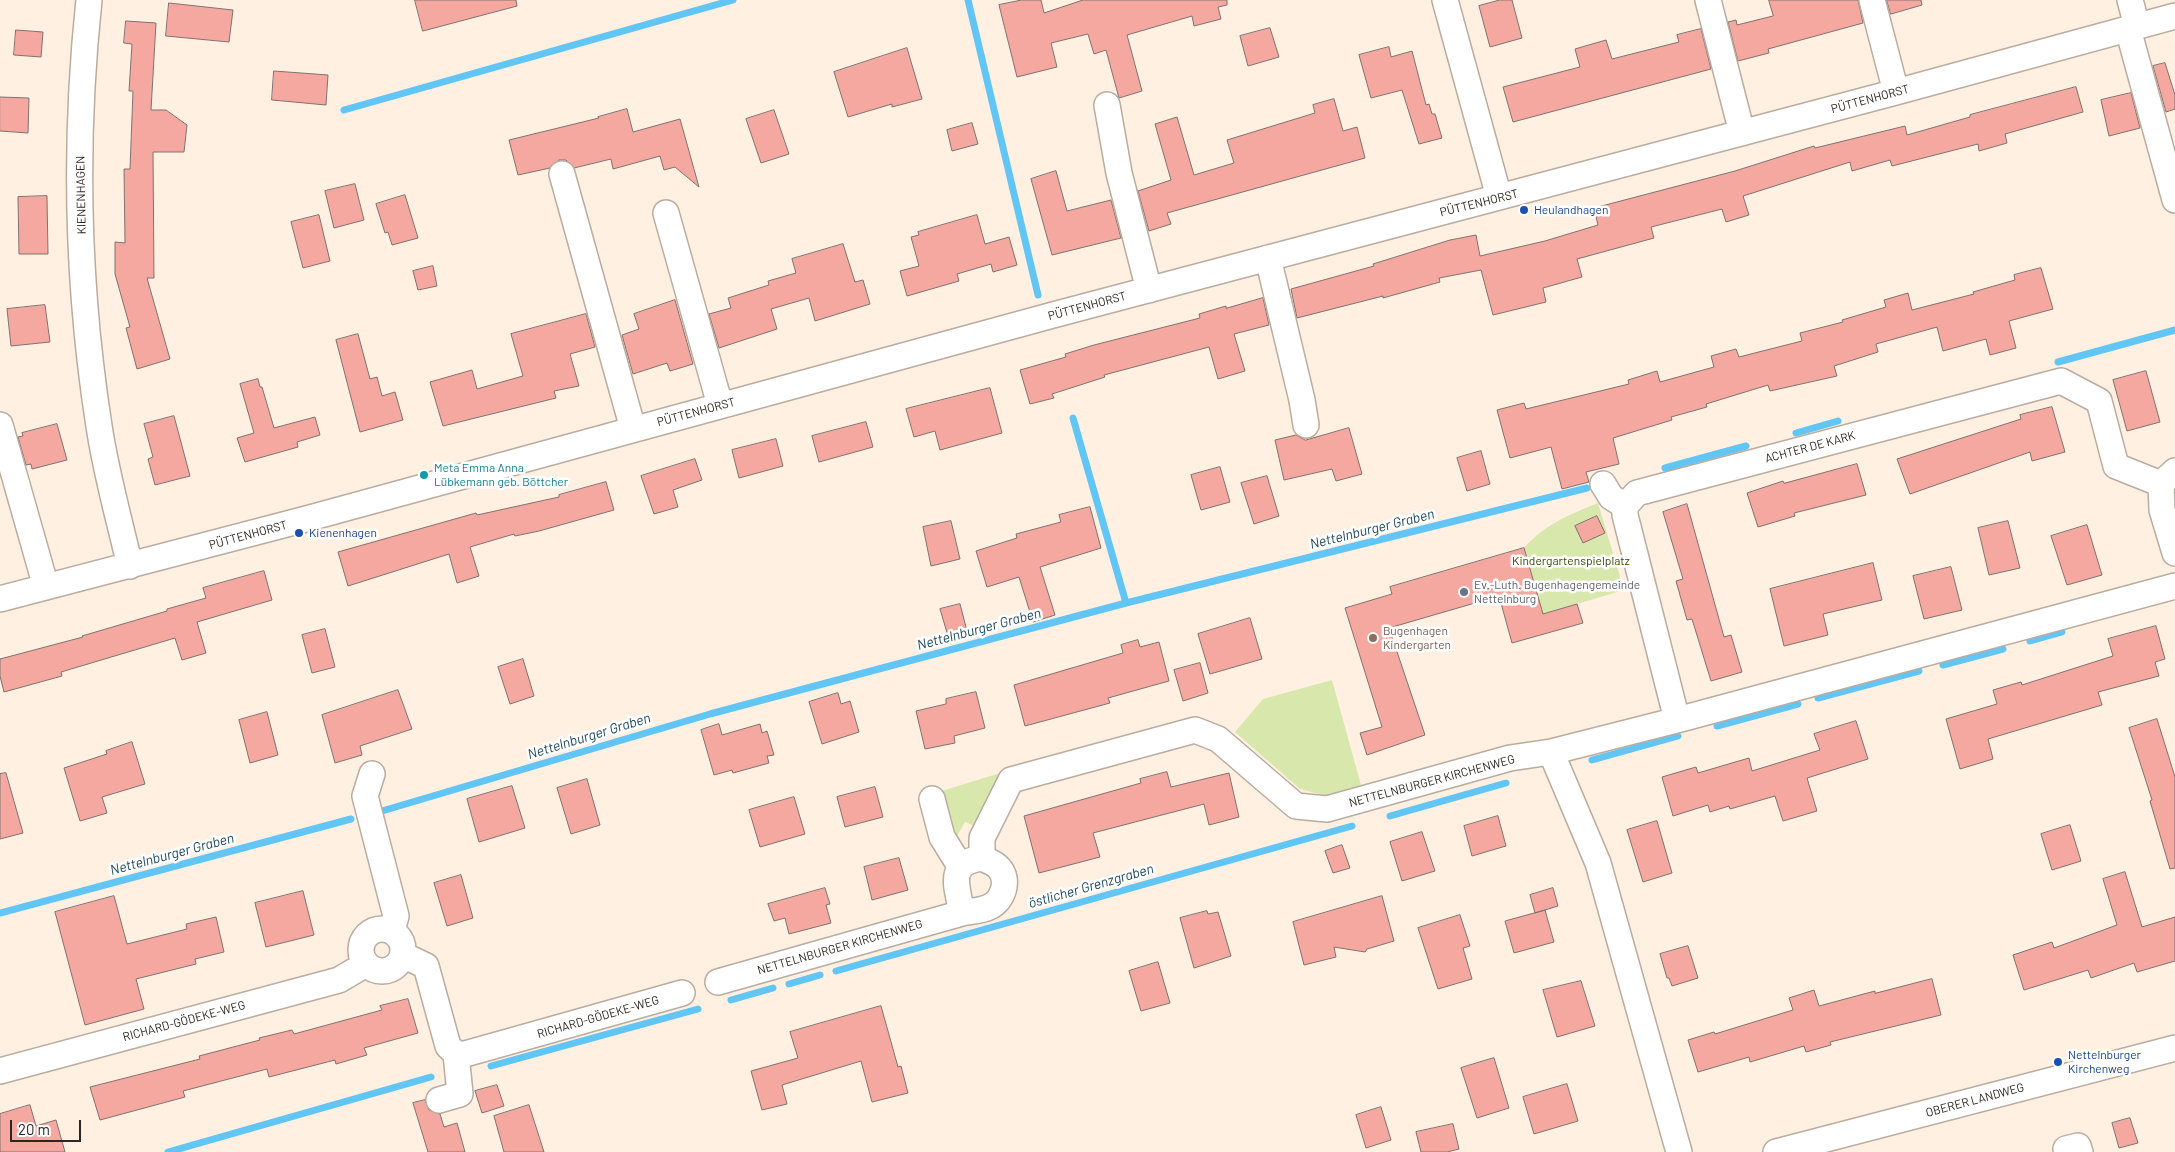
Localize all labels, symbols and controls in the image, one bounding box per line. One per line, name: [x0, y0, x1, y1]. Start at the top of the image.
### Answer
street label: PÜTTENHORST: [1829, 82, 1911, 116]
street label: KIENENHAGEN: [73, 155, 89, 235]
street label: PÜTTENHORST: [1438, 186, 1520, 220]
place label: Heulandhagen: [1534, 203, 1608, 217]
marker: Heulandhagen: [1518, 204, 1530, 216]
street label: PÜTTENHORST: [1046, 289, 1128, 323]
street label: PÜTTENHORST: [655, 395, 737, 429]
street label: ACHTER DE KARK: [1763, 428, 1857, 466]
place label: Meta Emma Anna Lübkemann geb. Böttcher: [434, 461, 568, 489]
marker: Meta Emma Anna Lübkemann geb. Böttcher: [418, 469, 430, 481]
water label: Nettelnburger Graben: [1308, 505, 1436, 553]
street label: PÜTTENHORST: [207, 518, 289, 552]
place label: Kienenhagen: [309, 526, 377, 540]
marker: Kienenhagen: [293, 527, 305, 539]
park label: Kindergartenspielplatz: [1512, 554, 1630, 568]
place label: Ev.-Luth. Bugenhagengemeinde Nettelnburg: [1474, 578, 1640, 606]
marker: Ev.-Luth. Bugenhagengemeinde Nettelnburg: [1458, 586, 1470, 598]
water label: Nettelnburger Graben: [915, 604, 1043, 654]
place label: Bugenhagen Kindergarten: [1383, 624, 1451, 652]
marker: Bugenhagen Kindergarten: [1367, 632, 1379, 644]
water label: Nettelnburger Graben: [525, 709, 653, 763]
street label: NETTELNBURGER KIRCHENWEG: [1347, 752, 1517, 810]
water label: Nettelnburger Graben: [108, 829, 236, 879]
water label: östlicher Grenzgraben: [1026, 860, 1156, 912]
street label: NETTELNBURGER KIRCHENWEG: [756, 916, 924, 978]
street label: RICHARD-GÖDEKE-WEG: [535, 993, 661, 1041]
street label: RICHARD-GÖDEKE-WEG: [121, 998, 247, 1044]
place label: Nettelnburger Kirchenweg: [2068, 1048, 2141, 1076]
marker: Nettelnburger Kirchenweg: [2052, 1056, 2064, 1068]
street label: OBERER LANDWEG: [1924, 1080, 2026, 1120]
scale bar: [12, 1110, 84, 1142]
text: 20 m: [18, 1120, 50, 1138]

